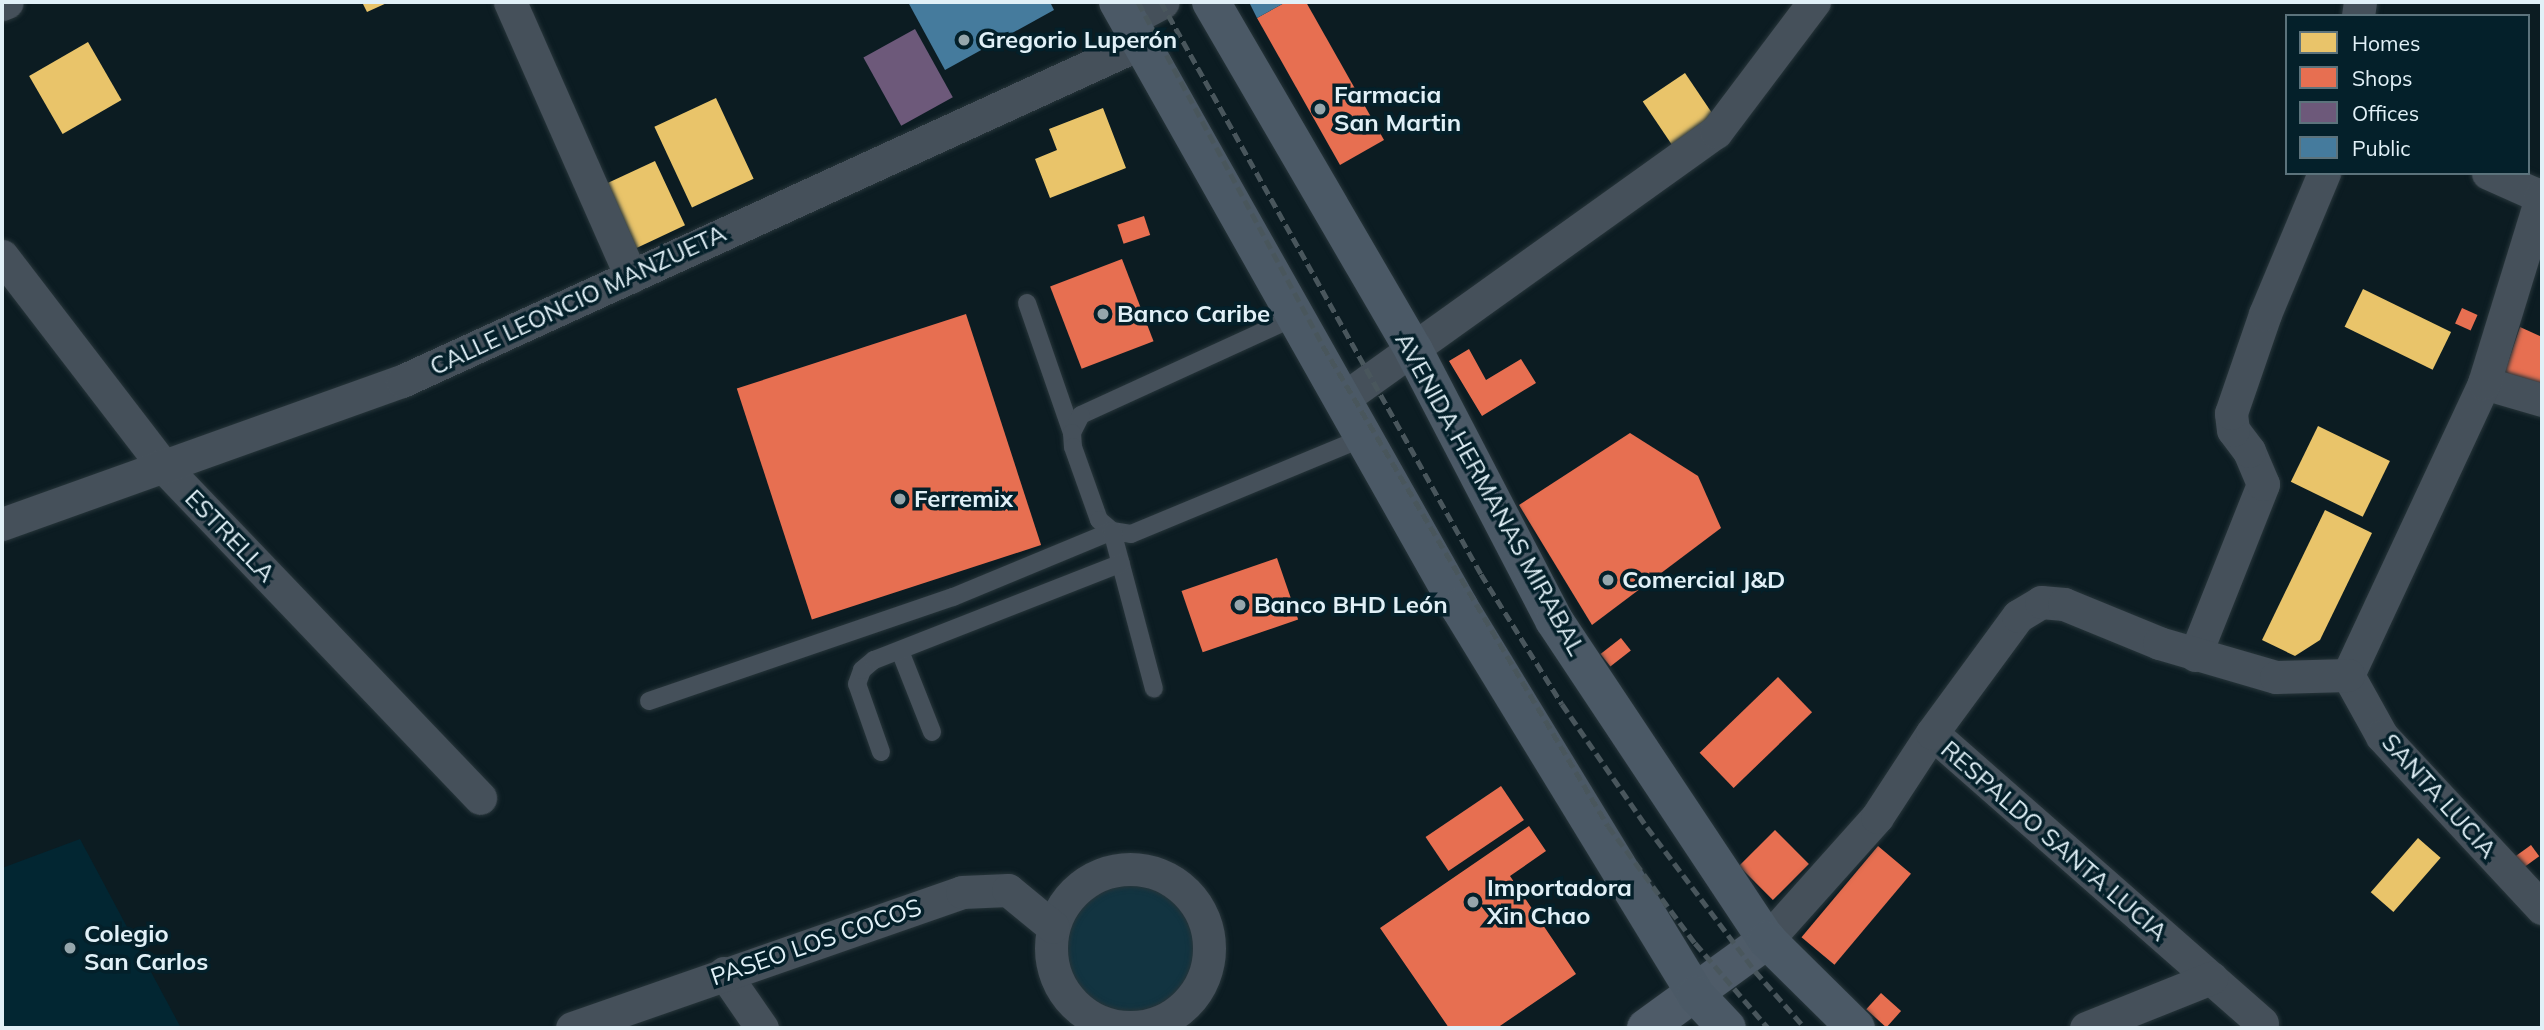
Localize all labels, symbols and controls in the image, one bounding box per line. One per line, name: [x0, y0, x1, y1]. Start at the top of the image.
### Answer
legend: [2285, 14, 2530, 175]
place label: Gregorio Luperón: [978, 26, 1177, 54]
text: Homes: [2352, 30, 2420, 56]
marker: Gregorio Luperón: [956, 32, 972, 48]
text: Shops: [2352, 65, 2412, 91]
place label: Farmacia San Martin: [1334, 81, 1461, 137]
text: Offices: [2352, 100, 2419, 126]
marker: Farmacia San Martin: [1312, 101, 1328, 117]
text: Public: [2352, 135, 2411, 161]
street label: CALLE LEONCIO MANZUETA: [425, 219, 731, 381]
place label: Banco Caribe: [1117, 300, 1270, 328]
marker: Banco Caribe: [1095, 306, 1111, 322]
street label: AVENIDA HERMANAS MIRABAL: [1389, 328, 1591, 660]
street label: ESTRELLA: [179, 484, 281, 588]
place label: Ferremix: [914, 485, 1013, 513]
marker: Ferremix: [892, 491, 908, 507]
place label: Comercial J&D: [1622, 566, 1785, 594]
marker: Comercial J&D: [1600, 572, 1616, 588]
place label: Banco BHD León: [1254, 591, 1448, 619]
marker: Banco BHD León: [1232, 597, 1248, 613]
street label: SANTA LUCIA: [2376, 728, 2502, 864]
street label: RESPALDO SANTA LUCIA: [1935, 735, 2173, 947]
place label: Importadora Xin Chao: [1487, 874, 1632, 930]
street label: PASEO LOS COCOS: [707, 892, 925, 992]
marker: Importadora Xin Chao: [1465, 894, 1481, 910]
place label: Colegio San Carlos: [84, 920, 208, 976]
marker: Colegio San Carlos: [62, 940, 78, 956]

